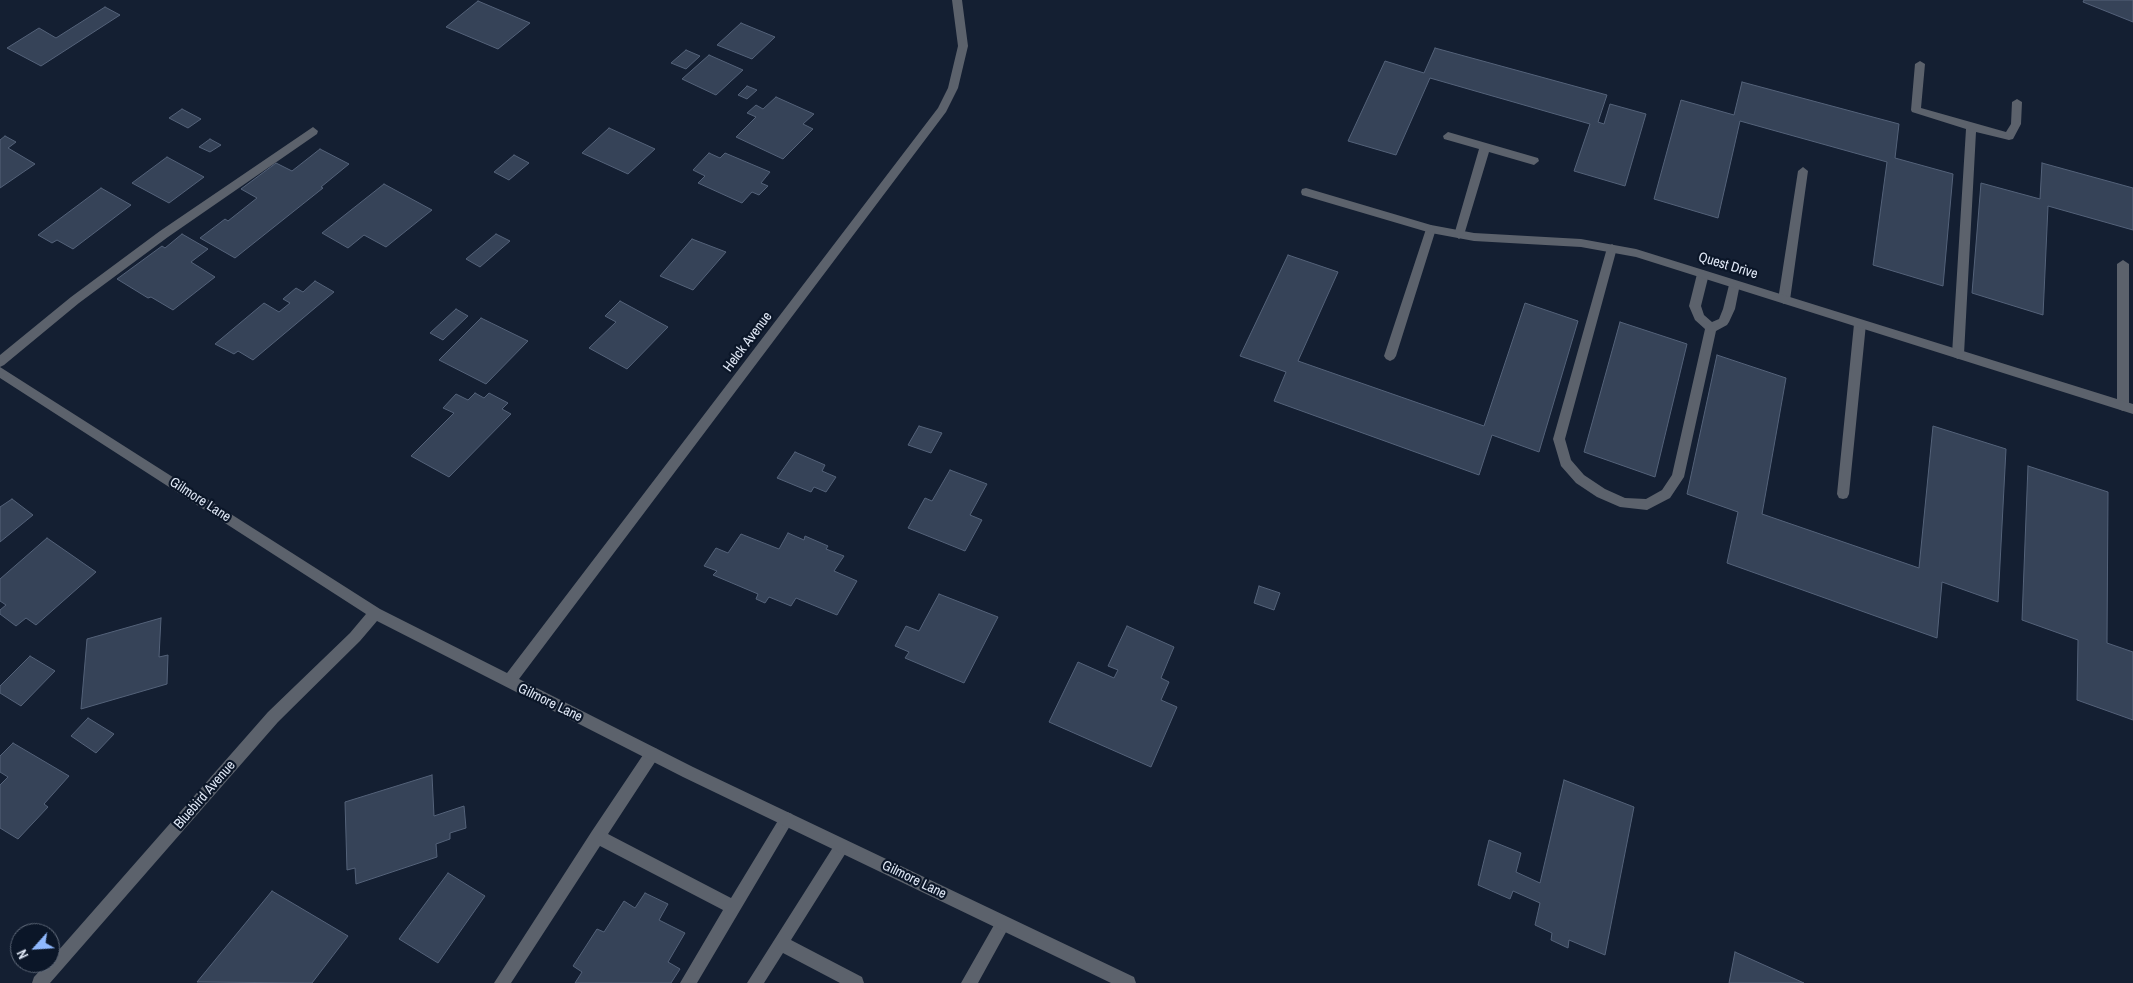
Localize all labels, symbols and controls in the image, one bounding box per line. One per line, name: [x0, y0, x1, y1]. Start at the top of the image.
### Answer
street label: Quest Drive: [1696, 249, 1760, 283]
street label: Helck Avenue: [720, 309, 776, 375]
street label: Gilmore Lane: [166, 474, 234, 526]
street label: Gilmore Lane: [515, 680, 585, 726]
street label: Bluebird Avenue: [171, 758, 239, 832]
street label: Gilmore Lane: [879, 857, 949, 903]
north arrow: [10, 923, 60, 973]
text: N: [13, 946, 32, 962]

